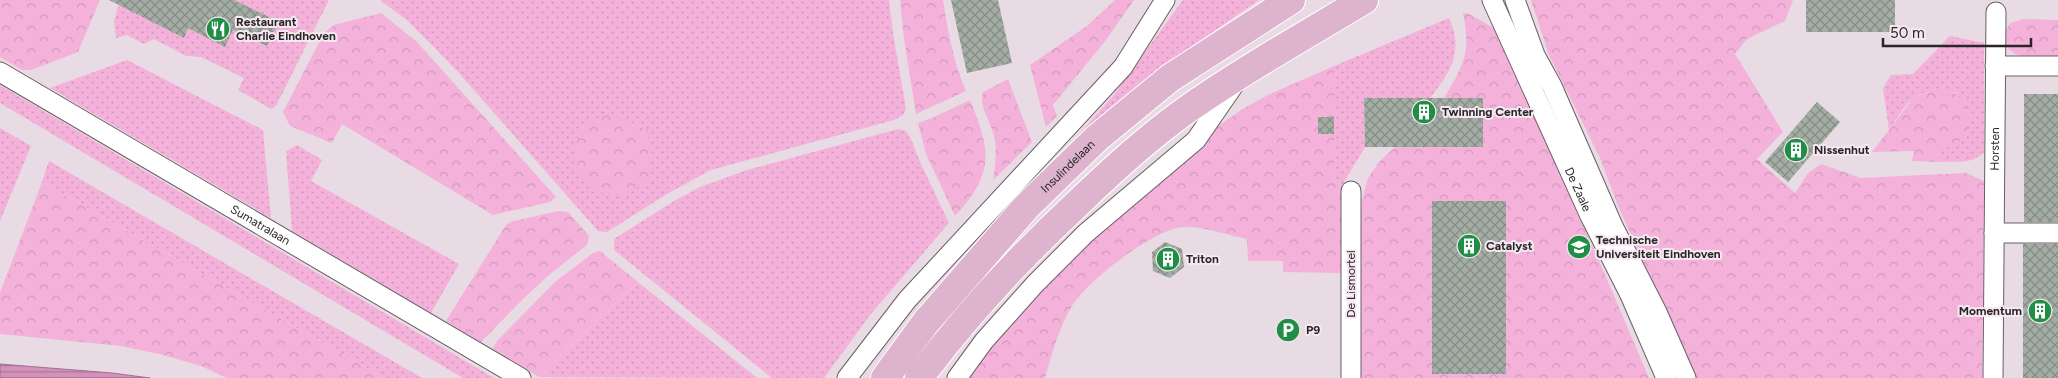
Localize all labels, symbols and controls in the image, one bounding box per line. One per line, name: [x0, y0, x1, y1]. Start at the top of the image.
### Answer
place label: Restaurant Charlie Eindhoven: [236, 15, 336, 43]
scale bar: [1883, 15, 2030, 47]
restaurant icon: Restaurant Charlie Eindhoven: [205, 16, 231, 42]
text: 50 m: [1890, 24, 1925, 42]
building icon: Twinning Center: [1411, 99, 1437, 125]
place label: Twinning Center: [1442, 105, 1534, 119]
street label: Horsten: [1988, 127, 2002, 171]
street label: Insulindelaan: [1038, 137, 1098, 196]
building icon: Nissenhut: [1783, 137, 1809, 163]
place label: Nissenhut: [1814, 143, 1870, 157]
street label: De Zaale: [1562, 165, 1594, 214]
street label: Sumatralaan: [228, 202, 293, 248]
building icon: Catalyst: [1456, 233, 1482, 259]
place label: Technische Universiteit Eindhoven: [1596, 233, 1721, 261]
school or university icon: Technische Universiteit Eindhoven: [1566, 234, 1592, 260]
place label: Catalyst: [1486, 239, 1533, 253]
building icon: Triton: [1155, 246, 1181, 272]
street label: De Lismortel: [1344, 250, 1358, 318]
place label: Triton: [1186, 252, 1219, 266]
building icon: Momentum: [2027, 298, 2053, 324]
place label: Momentum: [1959, 304, 2022, 318]
parking icon: P9: [1275, 317, 1301, 343]
place label: P9: [1306, 323, 1320, 337]

